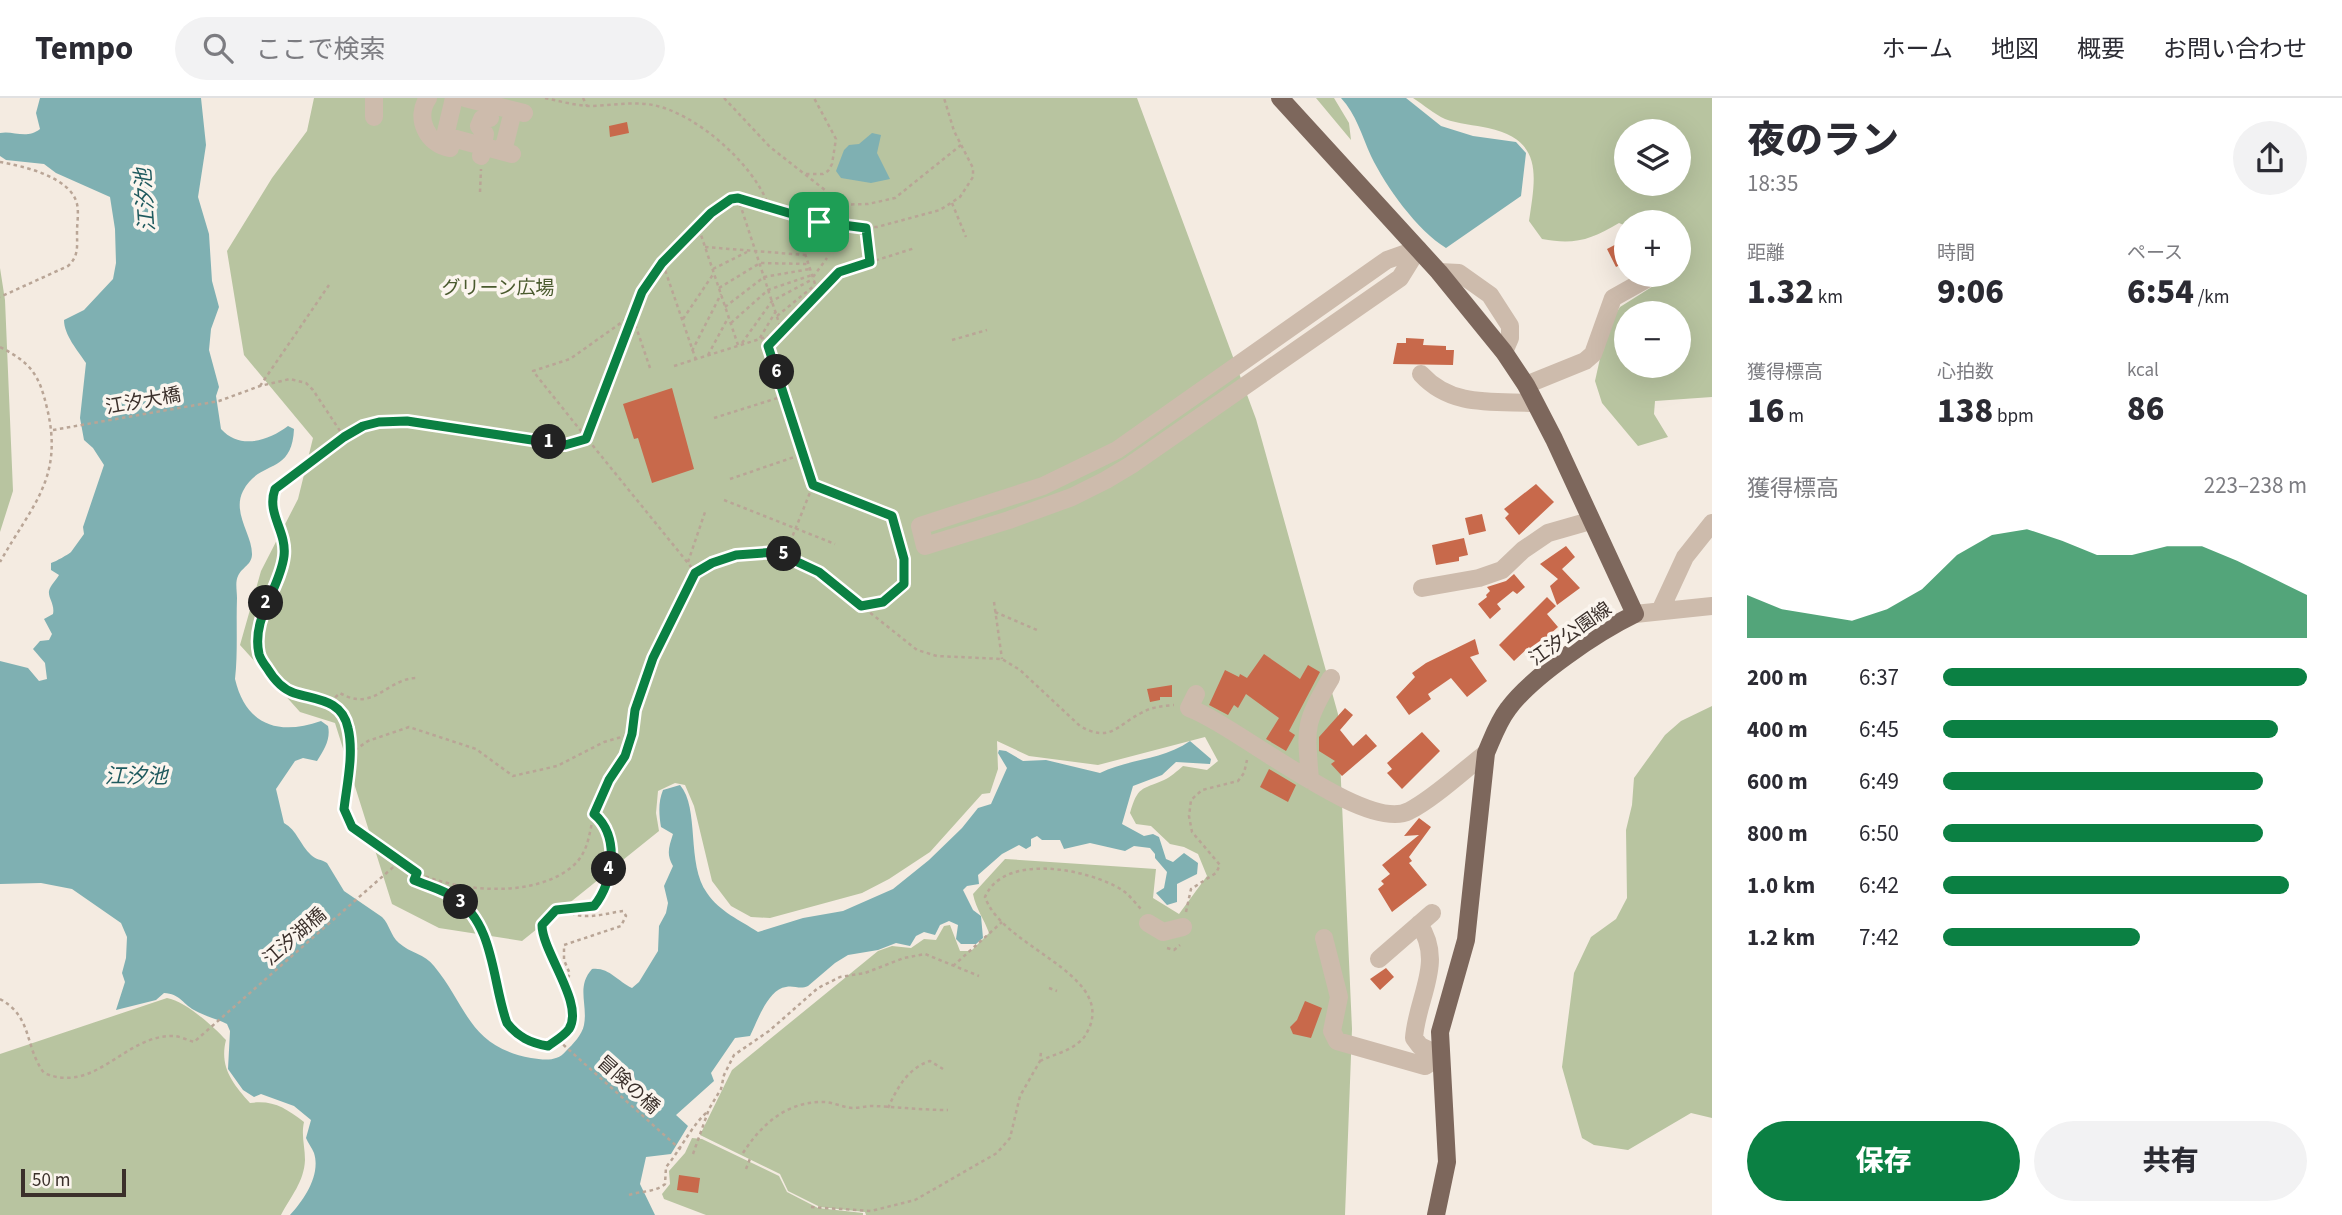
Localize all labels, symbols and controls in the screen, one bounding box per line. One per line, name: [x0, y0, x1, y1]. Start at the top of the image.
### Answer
search box: [175, 17, 665, 80]
text: Tempo: [35, 25, 133, 72]
icon: search: [199, 29, 237, 67]
text: ここで検索: [255, 31, 385, 68]
text: ホーム: [1882, 32, 1953, 67]
text: 地図: [1991, 32, 2039, 67]
text: 概要: [2077, 32, 2125, 67]
text: お問い合わせ: [2163, 32, 2307, 67]
text: 夜のラン: [1747, 114, 1899, 168]
map controls: [1614, 119, 1691, 378]
button: layers: [1614, 119, 1691, 196]
button: share: [2233, 121, 2307, 195]
water label: 江汐池: [128, 166, 162, 232]
text: 18:35: [1747, 167, 1798, 200]
pin: [789, 192, 849, 252]
icon: arrive: [800, 203, 838, 241]
button: +: [1614, 210, 1691, 287]
text: 距離: [1747, 240, 1785, 267]
text: 時間: [1937, 240, 1975, 267]
text: ペース: [2127, 240, 2183, 267]
text: 1.32: [1747, 267, 1814, 317]
text: 9:06: [1937, 267, 2004, 317]
text: 6:54: [2127, 267, 2194, 317]
park label: グリーン広場: [441, 275, 555, 302]
text: km: [1814, 284, 1843, 311]
text: /km: [2194, 284, 2230, 311]
button: −: [1614, 301, 1691, 378]
pin: 6: [760, 354, 794, 390]
text: kcal: [2127, 357, 2159, 384]
text: 6: [771, 358, 782, 385]
text: 獲得標高: [1747, 359, 1823, 386]
text: 心拍数: [1937, 359, 1994, 386]
street label: 江汐大橋: [103, 382, 183, 421]
text: 86: [2127, 384, 2164, 434]
text: 16: [1747, 386, 1784, 436]
text: 138: [1937, 386, 1993, 436]
text: m: [1784, 403, 1804, 430]
text: bpm: [1993, 403, 2034, 430]
pin: 1: [532, 424, 566, 460]
text: 1: [543, 428, 554, 455]
text: 223–238 m: [2204, 469, 2307, 502]
text: 獲得標高: [1747, 472, 1839, 505]
pin: 5: [766, 536, 802, 572]
text: 5: [778, 540, 789, 567]
pin: 2: [248, 586, 284, 620]
text: 2: [260, 589, 271, 616]
street label: 江汐公園線: [1524, 596, 1618, 673]
text: 200 m: [1747, 661, 1808, 694]
text: 6:37: [1859, 661, 1899, 694]
text: 400 m: [1747, 713, 1808, 746]
text: 6:45: [1859, 713, 1899, 746]
water label: 江汐池: [105, 761, 169, 791]
text: 600 m: [1747, 765, 1808, 798]
text: 6:49: [1859, 765, 1899, 798]
text: 800 m: [1747, 817, 1808, 850]
text: 6:50: [1859, 817, 1899, 850]
pin: 4: [592, 852, 626, 886]
text: 4: [603, 855, 614, 882]
text: 1.0 km: [1747, 869, 1815, 902]
text: 6:42: [1859, 869, 1899, 902]
pin: 3: [444, 884, 478, 920]
text: 3: [455, 888, 466, 915]
street label: 江汐湖橋: [257, 902, 333, 972]
text: 1.2 km: [1747, 921, 1815, 954]
text: 7:42: [1859, 921, 1899, 954]
street label: 冒険の橋: [591, 1050, 665, 1121]
button: 保存: [1747, 1121, 2020, 1201]
button: 共有: [2034, 1121, 2307, 1201]
scale bar: [21, 1166, 126, 1198]
text: 50 m: [32, 1167, 70, 1194]

